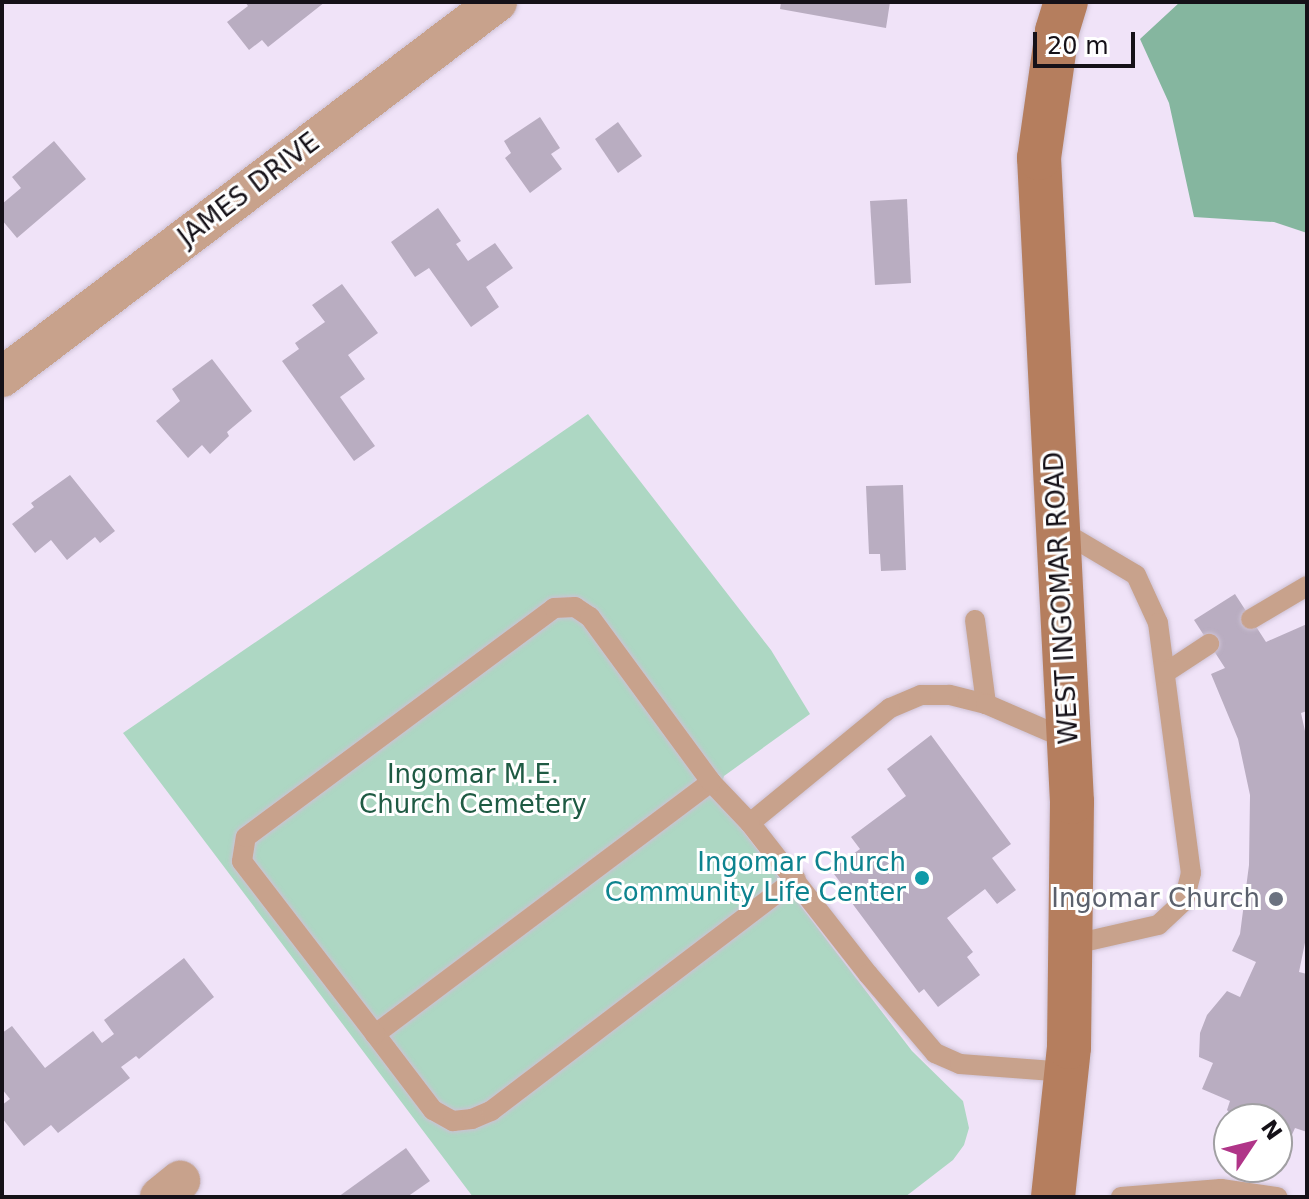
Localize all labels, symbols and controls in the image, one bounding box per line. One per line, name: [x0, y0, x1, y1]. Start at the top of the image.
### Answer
scale bar: [1037, 16, 1139, 66]
text: 20 m: [1047, 32, 1109, 60]
street label: JAMES DRIVE: [172, 127, 326, 253]
street label: WEST INGOMAR ROAD: [1039, 451, 1085, 745]
park label: Ingomar M.E. Church Cemetery: [359, 759, 587, 820]
place label: Ingomar Church Community Life Center: [605, 847, 906, 908]
marker: Ingomar Church Community Life Center: [913, 869, 931, 887]
place label: Ingomar Church: [1051, 883, 1260, 915]
marker: Ingomar Church: [1267, 890, 1285, 908]
north arrow: [1213, 1103, 1293, 1183]
text: N: [1256, 1115, 1287, 1145]

